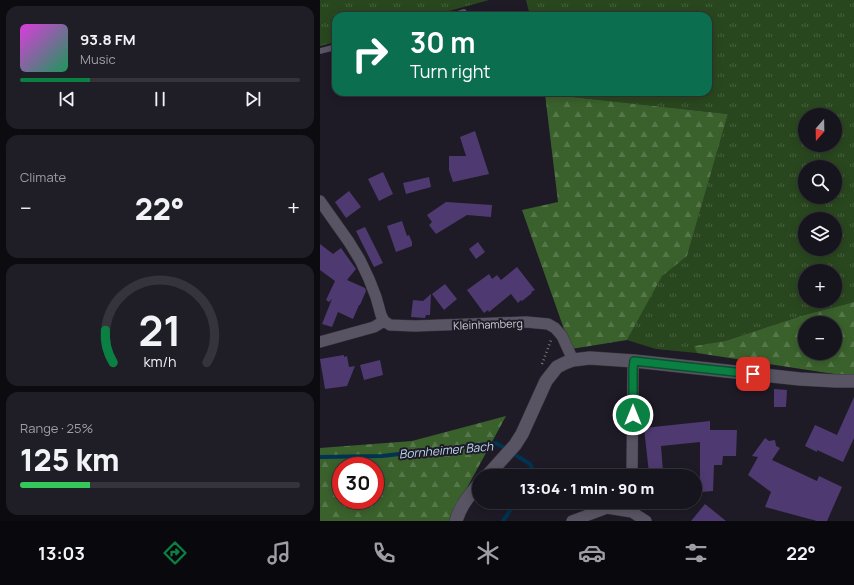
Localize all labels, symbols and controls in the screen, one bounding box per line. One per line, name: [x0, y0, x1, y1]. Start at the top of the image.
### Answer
text: 30 m: [410, 23, 475, 61]
icon: right: [344, 28, 396, 80]
text: 93.8 FM: [80, 29, 135, 50]
text: Music: [80, 50, 116, 68]
text: Turn right: [410, 59, 491, 83]
icon: previous: [56, 88, 78, 110]
icon: pause: [149, 88, 171, 110]
icon: next: [242, 88, 264, 110]
north arrow: [798, 108, 842, 152]
map controls: [798, 108, 842, 360]
button: search: [798, 160, 842, 204]
text: Climate: [20, 168, 66, 186]
text: 22°: [135, 188, 184, 229]
text: −: [20, 193, 32, 223]
text: +: [287, 193, 300, 223]
button: layers: [798, 212, 842, 256]
button: +: [798, 264, 842, 308]
text: 21: [139, 302, 182, 358]
street label: Kleinhamberg: [453, 315, 523, 333]
button: −: [798, 316, 842, 360]
text: km/h: [143, 351, 177, 370]
pin: [736, 357, 770, 391]
icon: arrive: [742, 363, 764, 385]
position arrow: [612, 394, 654, 436]
text: Range · 25%: [20, 419, 93, 437]
water label: Bornheimer Bach: [398, 437, 495, 463]
text: 125 km: [20, 439, 119, 480]
speed limit sign: 30: [332, 457, 384, 509]
text: 13:04 · 1 min · 90 m: [520, 478, 654, 499]
icon: directions: [161, 539, 189, 567]
icon: music: [265, 539, 293, 567]
icon: phone: [370, 539, 398, 567]
icon: climate: [474, 539, 502, 567]
icon: car: [578, 539, 606, 567]
icon: filters: [682, 539, 710, 567]
text: 13:03: [38, 541, 85, 565]
text: 22°: [786, 541, 816, 565]

